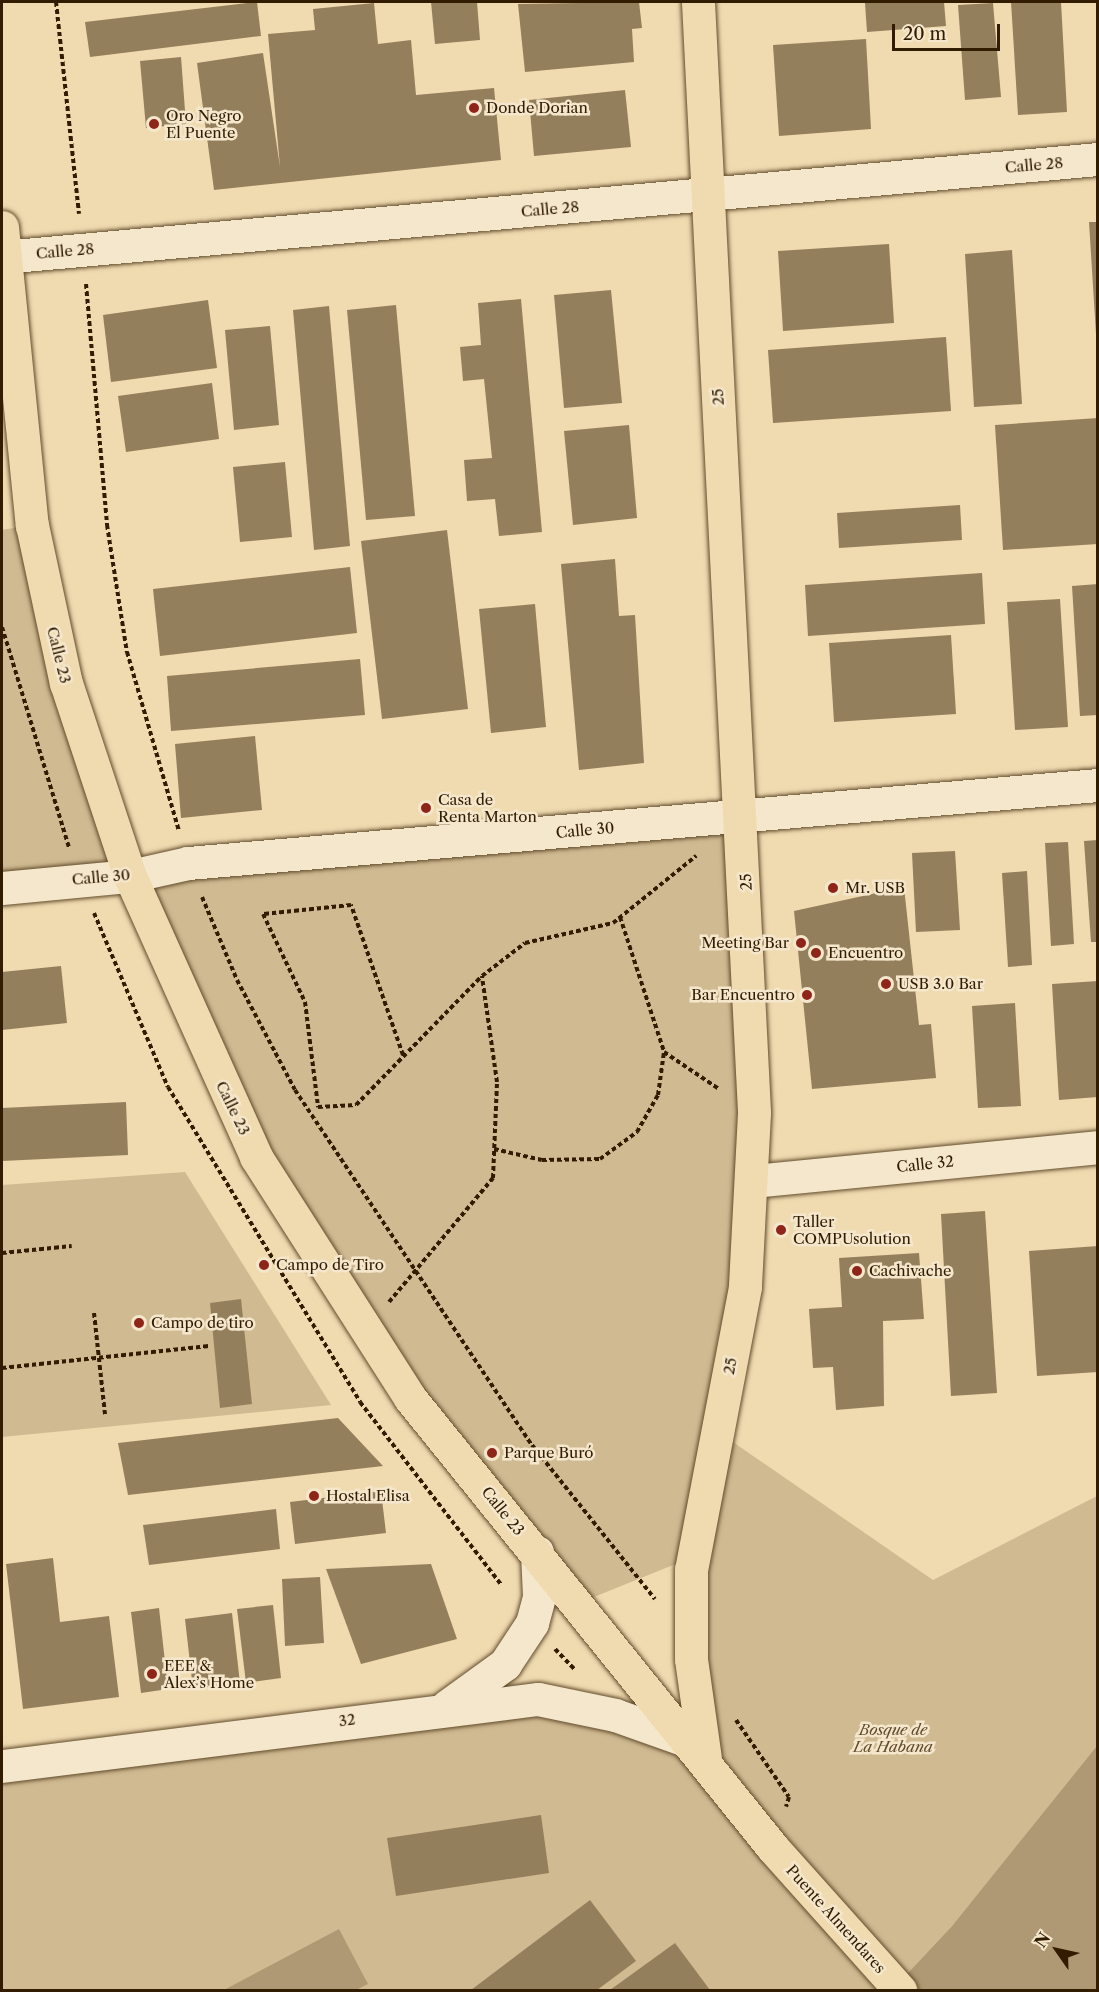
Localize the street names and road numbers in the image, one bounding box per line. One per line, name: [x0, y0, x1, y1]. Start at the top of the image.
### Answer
street label: Calle 28: [1004, 153, 1064, 177]
street label: Calle 28: [520, 197, 580, 221]
street label: Calle 28: [35, 239, 95, 263]
street label: 25: [709, 388, 727, 406]
street label: Calle 23: [43, 625, 75, 685]
street label: Calle 30: [555, 818, 615, 842]
street label: Calle 30: [71, 865, 131, 889]
street label: 25: [737, 873, 755, 891]
street label: Calle 23: [212, 1078, 254, 1138]
street label: Calle 32: [895, 1152, 955, 1176]
street label: 25: [720, 1356, 740, 1376]
street label: Calle 23: [478, 1483, 528, 1539]
street label: 32: [337, 1710, 357, 1730]
street label: Puente Almendares: [782, 1861, 890, 1977]

